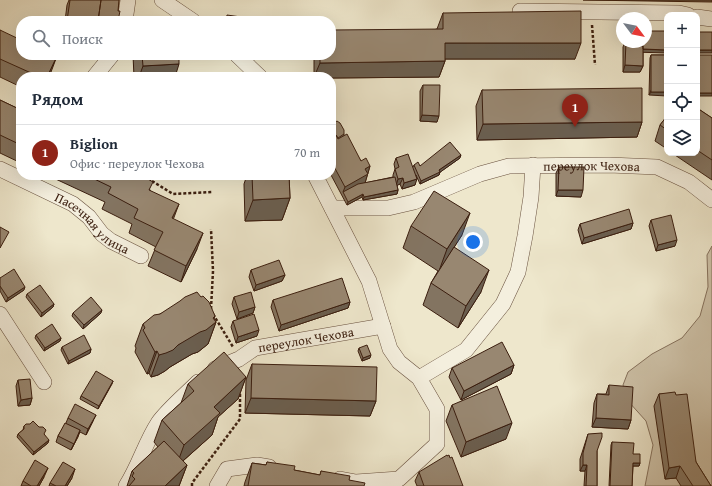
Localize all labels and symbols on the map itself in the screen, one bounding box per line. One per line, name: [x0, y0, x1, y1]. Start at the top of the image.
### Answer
north arrow: [616, 12, 652, 48]
pin: 1: [562, 94, 588, 127]
street label: переулок Чехова: [543, 155, 641, 176]
street label: Пасечная улица: [52, 187, 133, 259]
your location: [463, 232, 483, 252]
street label: переулок Чехова: [257, 322, 356, 357]

